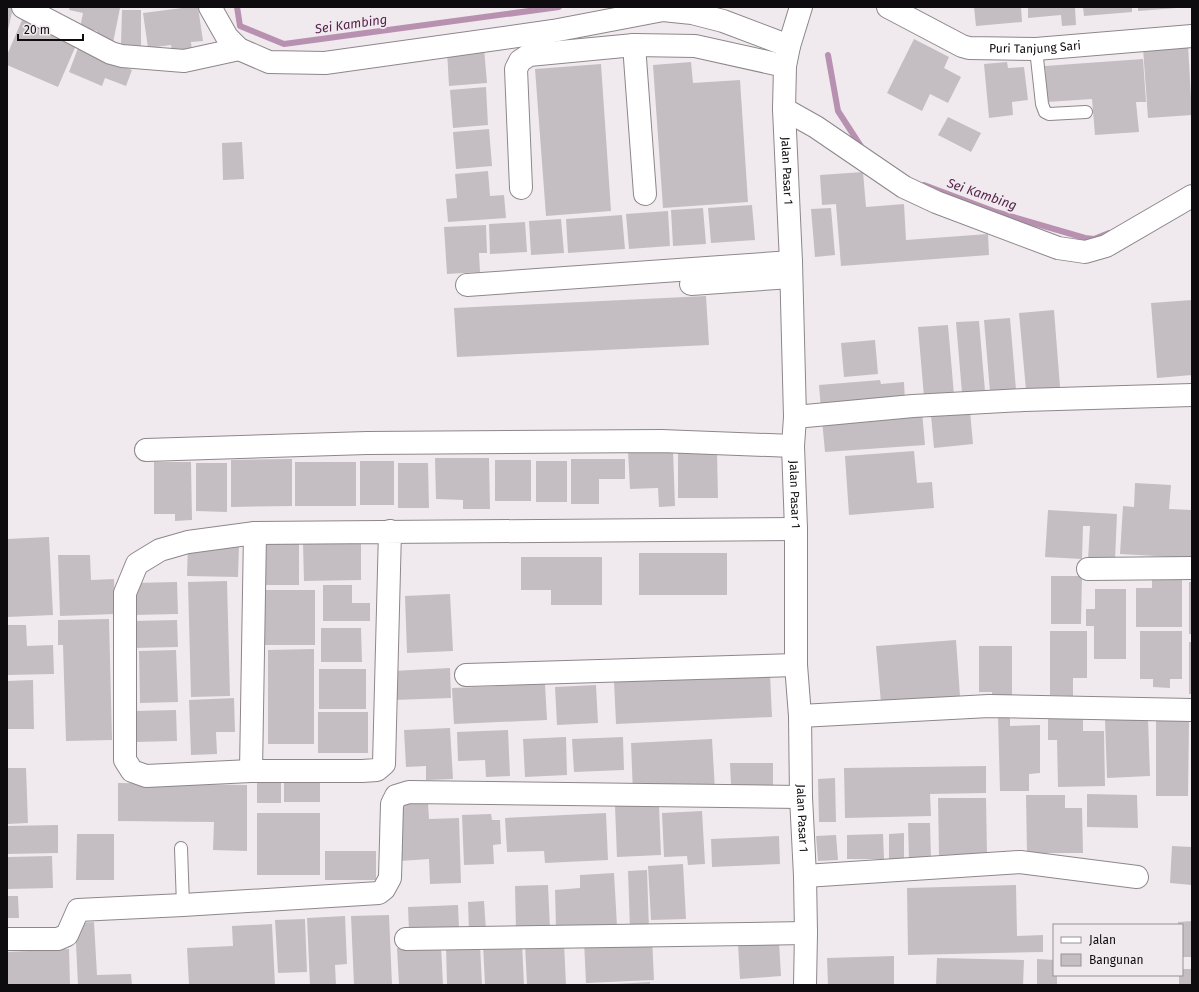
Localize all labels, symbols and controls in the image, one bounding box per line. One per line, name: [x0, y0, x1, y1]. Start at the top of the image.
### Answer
water label: Sei Kambing: [313, 12, 388, 37]
scale bar: [18, 16, 83, 42]
text: 20 m: [24, 23, 50, 37]
street label: Puri Tanjung Sari: [989, 38, 1081, 56]
street label: Jalan Pasar 1: [778, 136, 795, 205]
water label: Sei Kambing: [944, 175, 1019, 213]
street label: Jalan Pasar 1: [787, 460, 803, 529]
street label: Jalan Pasar 1: [794, 784, 811, 853]
legend: [1053, 924, 1183, 976]
text: Jalan: [1089, 933, 1116, 947]
text: Bangunan: [1089, 953, 1144, 967]

